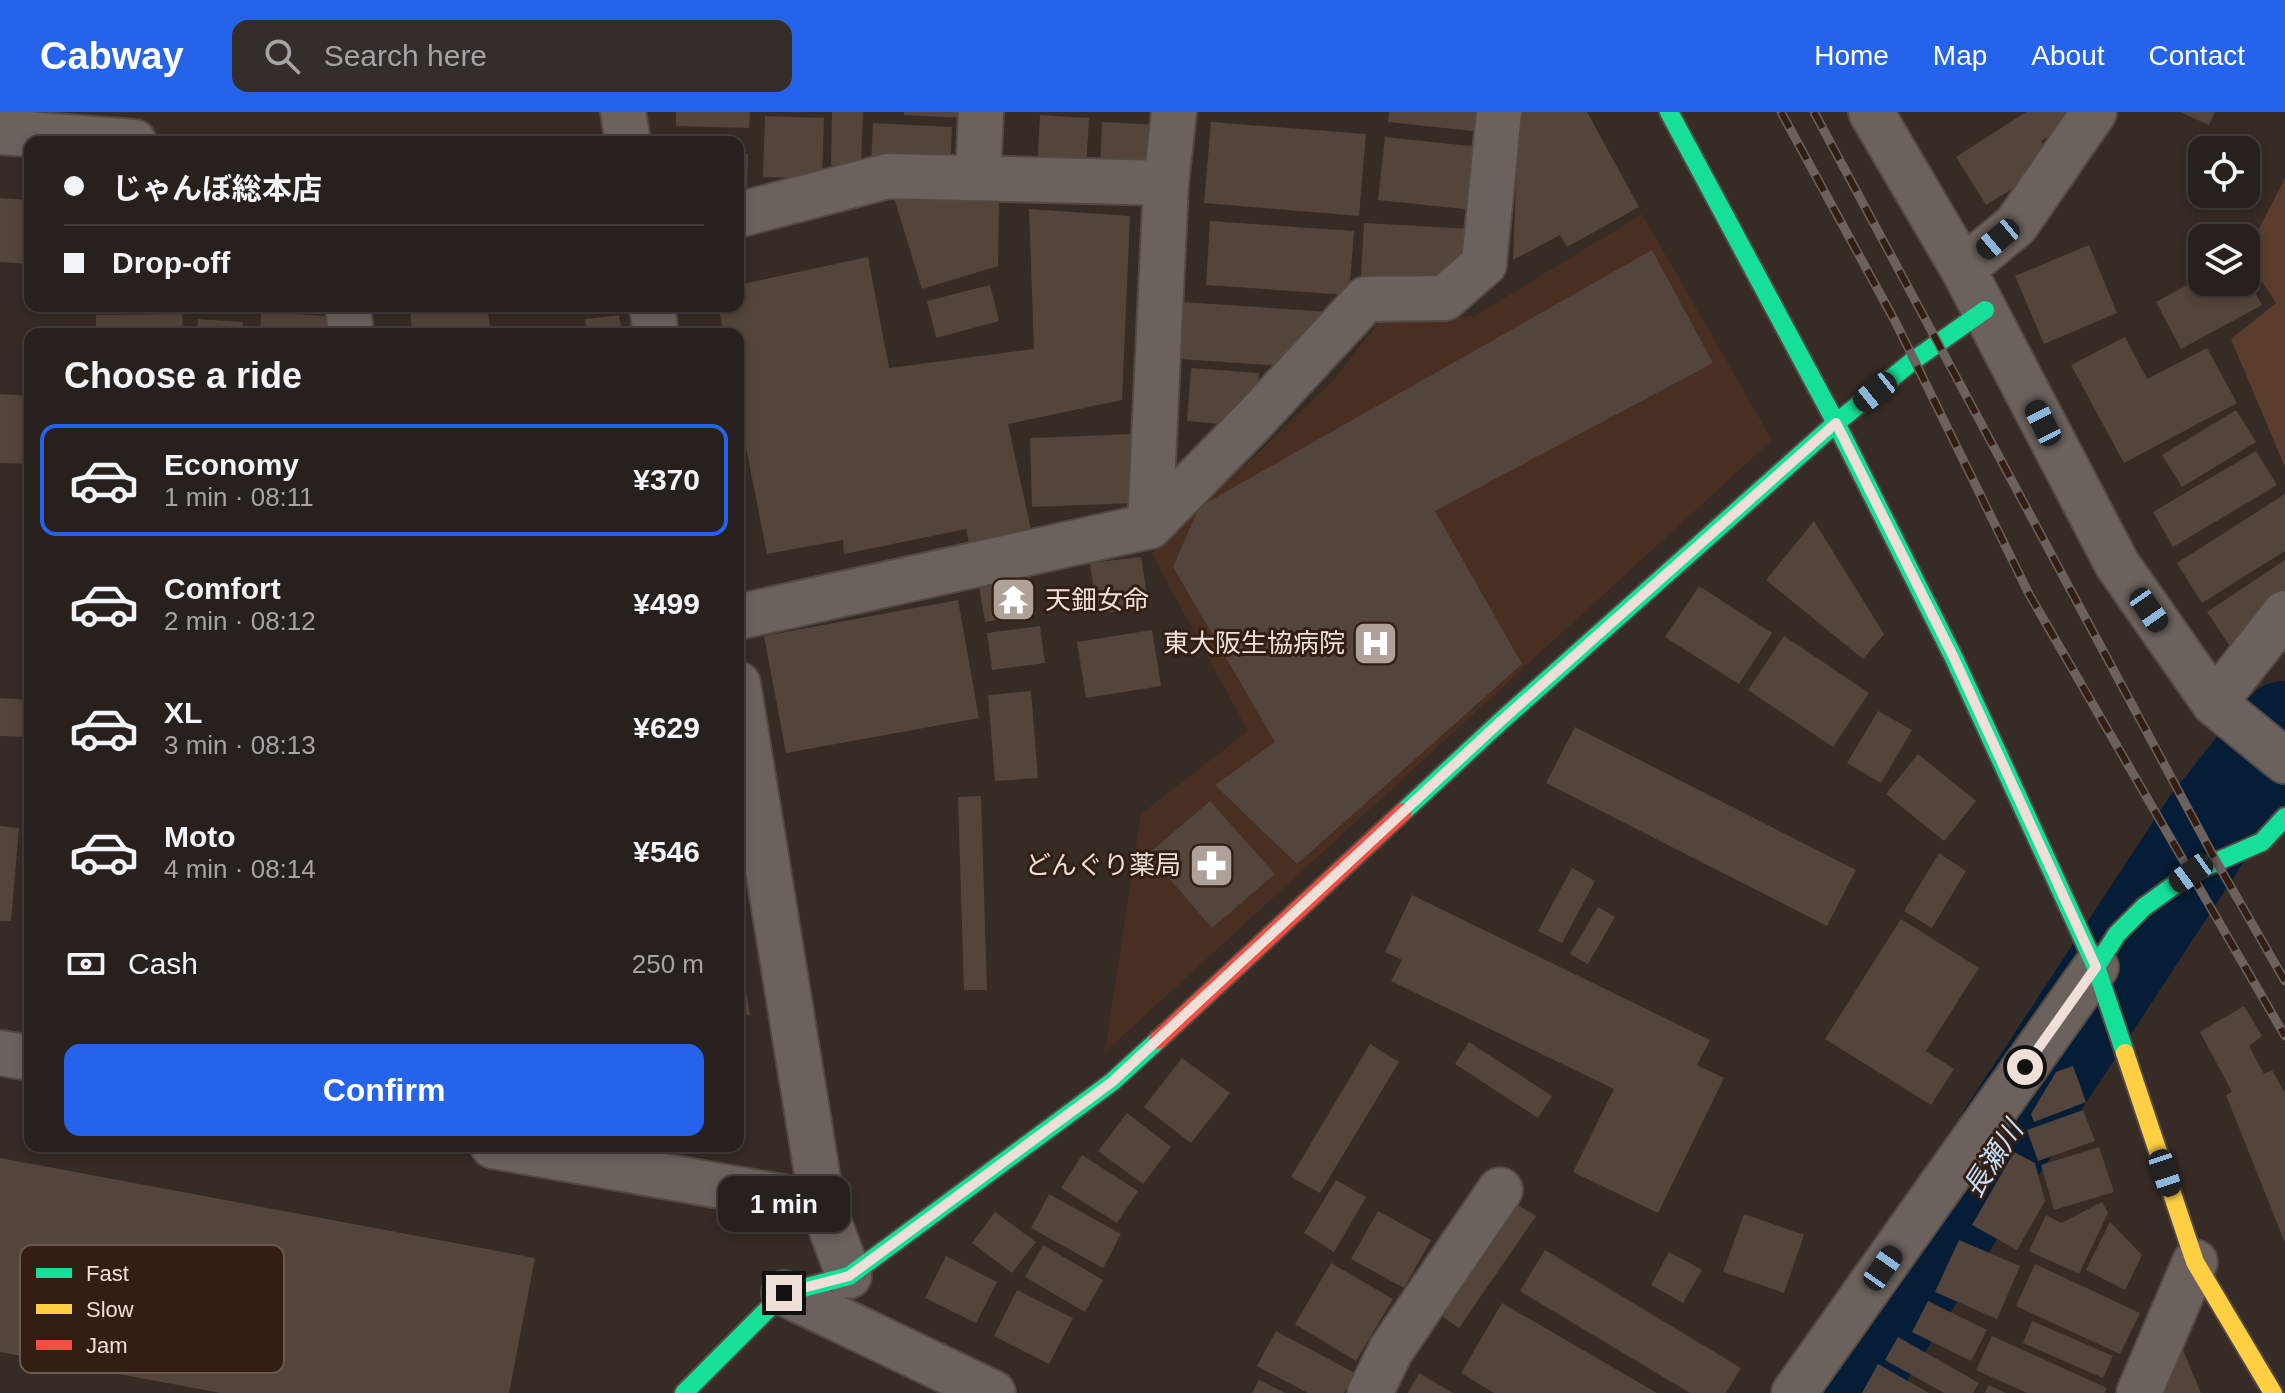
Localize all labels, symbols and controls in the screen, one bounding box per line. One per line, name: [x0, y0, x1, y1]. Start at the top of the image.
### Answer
search box: [232, 20, 792, 92]
icon: search: [260, 34, 304, 78]
text: Cabway: [40, 35, 184, 77]
text: Search here: [324, 39, 487, 72]
text: Home: [1814, 40, 1889, 71]
text: Map: [1933, 40, 1987, 71]
text: About: [2031, 40, 2105, 71]
text: Contact: [2149, 40, 2245, 71]
map controls: [2188, 136, 2260, 296]
button: locate: [2188, 136, 2260, 208]
text: じゃんぼ総本店: [112, 172, 322, 205]
car: [1972, 214, 2024, 264]
button: layers: [2188, 224, 2260, 296]
text: Drop-off: [112, 246, 230, 279]
text: Choose a ride: [64, 355, 302, 396]
car: [1849, 368, 1901, 416]
car: [2021, 396, 2065, 450]
icon: car: [68, 444, 140, 516]
text: Economy: [164, 448, 299, 481]
text: ¥370: [633, 463, 700, 496]
text: 1 min · 08:11: [164, 482, 314, 512]
icon: car: [68, 568, 140, 640]
text: Comfort: [164, 572, 281, 605]
temple icon: 天鈿女命: [990, 576, 1038, 624]
car: [2125, 583, 2173, 637]
place label: 天鈿女命: [1045, 585, 1149, 615]
text: ¥499: [633, 587, 700, 620]
text: 2 min · 08:12: [164, 606, 316, 636]
hospital icon: 東大阪生協病院: [1352, 619, 1400, 667]
place label: 東大阪生協病院: [1163, 628, 1345, 658]
icon: car: [68, 692, 140, 764]
text: XL: [164, 696, 202, 729]
text: ¥629: [633, 711, 700, 744]
text: 3 min · 08:13: [164, 730, 316, 760]
icon: car: [68, 816, 140, 888]
text: Moto: [164, 820, 236, 853]
text: ¥546: [633, 835, 700, 868]
pharmacy icon: どんぐり薬局: [1188, 841, 1236, 889]
car: [2165, 849, 2217, 897]
place label: どんぐり薬局: [1025, 850, 1181, 880]
text: 4 min · 08:14: [164, 854, 316, 884]
icon: cash: [64, 942, 108, 986]
text: Cash: [128, 947, 198, 980]
text: 250 m: [632, 949, 704, 979]
button: Confirm: [64, 1044, 704, 1136]
route start: [2007, 1049, 2043, 1085]
water label: 長瀬川: [1957, 1113, 2031, 1203]
car: [2146, 1146, 2184, 1200]
callout: 1 min: [718, 1177, 850, 1233]
text: 1 min: [750, 1189, 818, 1219]
car: [1859, 1241, 1907, 1295]
legend: [20, 1245, 284, 1373]
text: Fast: [86, 1261, 129, 1286]
route end: [766, 1275, 802, 1311]
text: Slow: [86, 1297, 134, 1322]
text: Jam: [86, 1333, 128, 1358]

